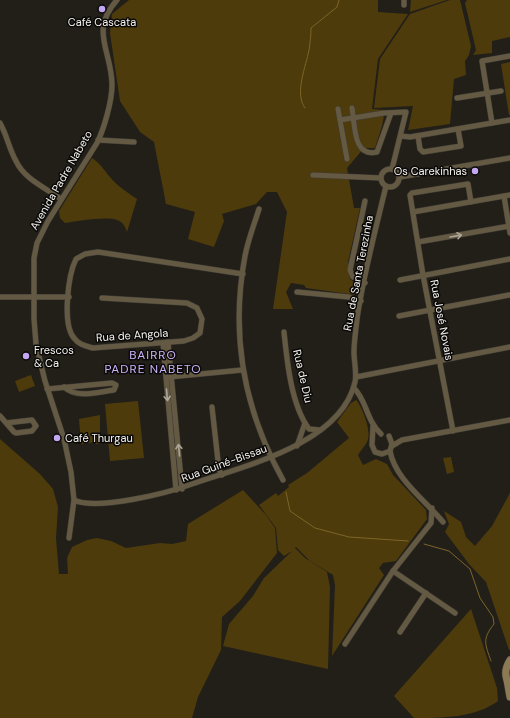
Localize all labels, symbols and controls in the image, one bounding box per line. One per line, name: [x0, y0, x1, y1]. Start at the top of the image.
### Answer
marker: Café Cascata: [97, 4, 107, 14]
place label: Café Cascata: [68, 15, 136, 29]
street label: Avenida Padre Nabeto: [27, 128, 95, 232]
place label: Os Carekinhas: [394, 164, 467, 178]
marker: Os Carekinhas: [470, 166, 480, 176]
street label: Rua de Santa Terezinha: [340, 214, 376, 332]
one-way arrow: [449, 231, 462, 239]
street label: Rua José Novais: [427, 278, 457, 362]
street label: Rua de Angola: [95, 325, 169, 345]
place label: Frescos & Ca: [34, 343, 74, 370]
district label: BAIRRO PADRE NABETO: [104, 347, 202, 377]
street label: Rua de Diu: [290, 348, 316, 404]
marker: Frescos & Ca: [21, 351, 31, 361]
one-way arrow: [164, 388, 171, 401]
place label: Café Thurgau: [65, 431, 133, 445]
marker: Café Thurgau: [52, 433, 62, 443]
street label: Rua Guiné-Bissau: [179, 441, 269, 485]
one-way arrow: [175, 444, 182, 457]

